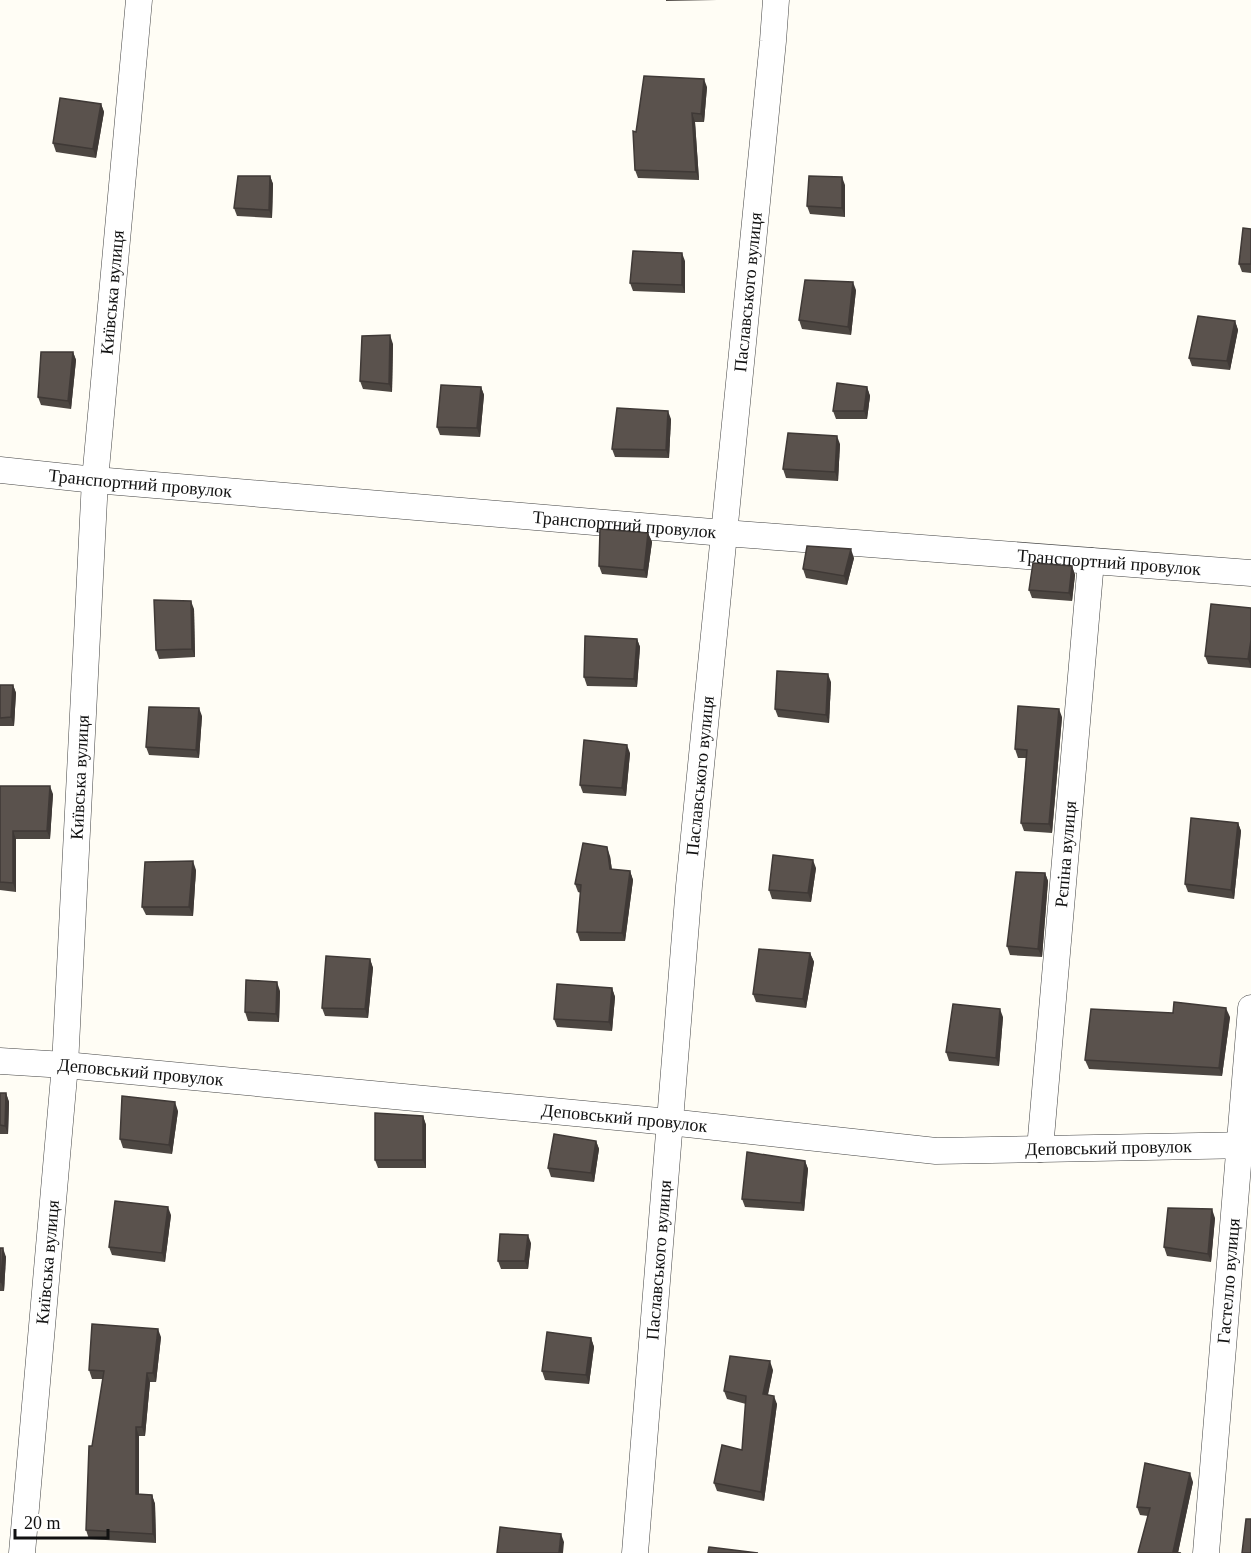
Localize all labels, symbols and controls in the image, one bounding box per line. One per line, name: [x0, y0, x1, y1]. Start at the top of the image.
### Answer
street label: Паславського вулиця: [730, 211, 766, 373]
street label: Київська вулиця: [97, 229, 128, 356]
street label: Транспортний провулок: [48, 465, 233, 502]
street label: Транспортний провулок: [532, 507, 717, 542]
street label: Транспортний провулок: [1017, 545, 1202, 579]
street label: Паславського вулиця: [682, 695, 718, 857]
street label: Київська вулиця: [67, 714, 93, 840]
street label: Рєпіна вулиця: [1051, 800, 1080, 908]
street label: Деповський провулок: [57, 1055, 225, 1090]
street label: Деповський провулок: [540, 1100, 709, 1136]
street label: Деповський провулок: [1025, 1136, 1192, 1159]
street label: Паславського вулиця: [642, 1179, 675, 1341]
street label: Київська вулиця: [32, 1199, 63, 1325]
street label: Гастелло вулиця: [1213, 1217, 1244, 1345]
scale bar: [15, 1502, 108, 1540]
text: 20 m: [24, 1513, 61, 1533]

